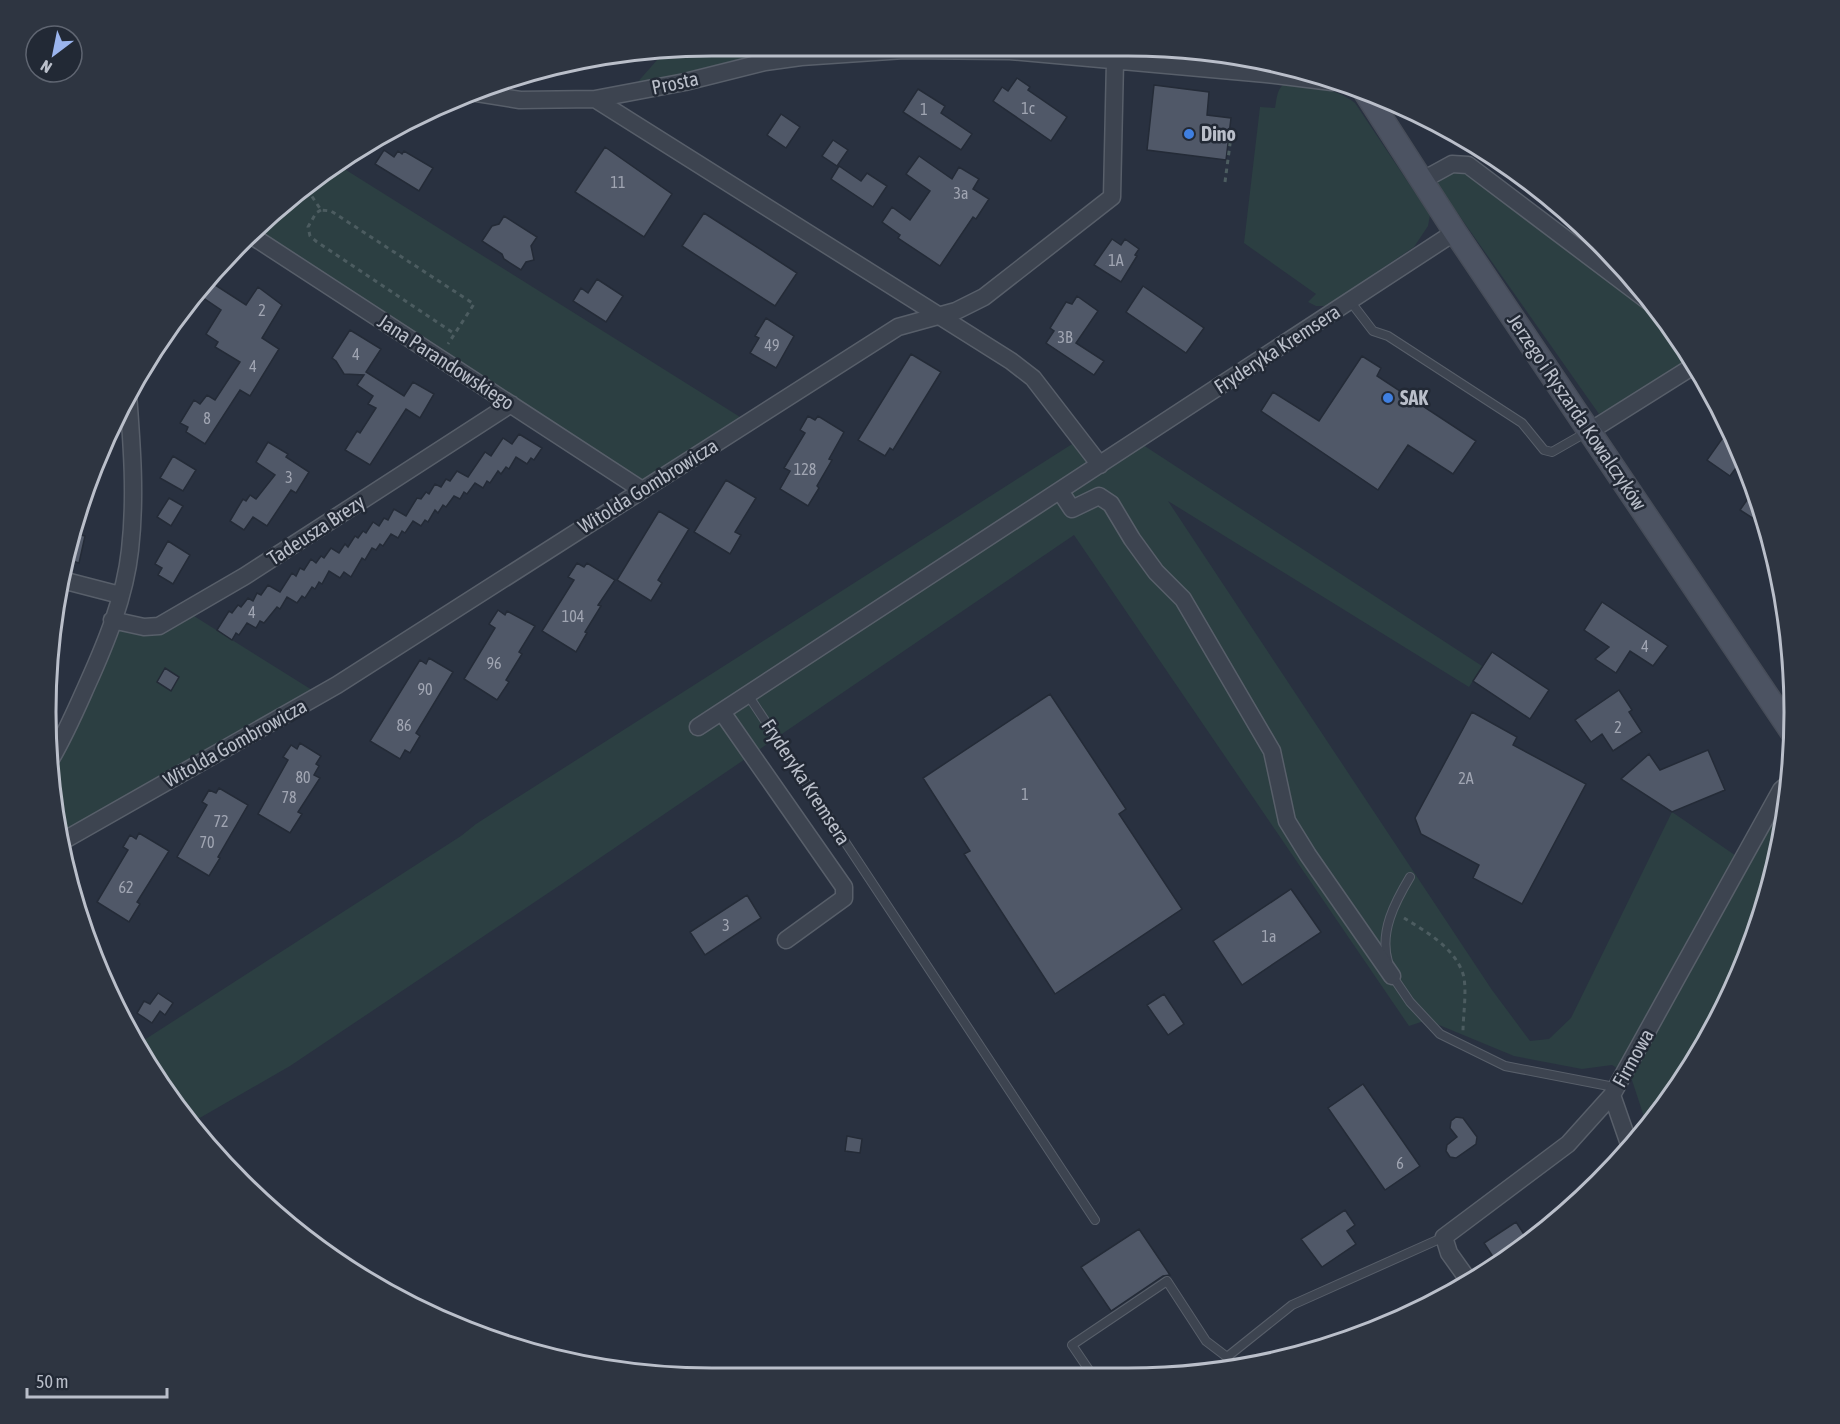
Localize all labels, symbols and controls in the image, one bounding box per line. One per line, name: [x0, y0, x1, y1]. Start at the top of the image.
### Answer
north arrow: [24, 24, 84, 84]
text: N: [37, 57, 55, 77]
street label: Prosta: [649, 66, 700, 99]
house number: 1c: [1021, 99, 1035, 117]
house number: 1: [920, 100, 928, 118]
place label: Dino: [1201, 122, 1236, 145]
marker: Dino: [1182, 127, 1196, 141]
house number: 11: [610, 173, 626, 191]
house number: 3a: [954, 184, 968, 202]
house number: 1A: [1108, 251, 1124, 269]
street label: Fryderyka Kremsera: [1210, 299, 1344, 398]
house number: 2: [258, 301, 266, 319]
street label: Jana Parandowskiego: [374, 309, 519, 414]
street label: Jerzego i Ryszarda Kowalczyków: [1503, 309, 1652, 514]
house number: 3B: [1057, 328, 1073, 346]
house number: 49: [764, 336, 780, 354]
house number: 4: [352, 345, 360, 363]
house number: 4: [249, 357, 257, 375]
place label: SAK: [1400, 386, 1428, 409]
marker: SAK: [1381, 391, 1395, 405]
house number: 8: [203, 409, 211, 427]
street label: Witolda Gombrowicza: [574, 433, 722, 538]
house number: 128: [794, 460, 816, 478]
house number: 3: [285, 468, 293, 486]
street label: Tadeusza Brezy: [263, 490, 369, 569]
house number: 4: [248, 603, 256, 621]
house number: 104: [562, 607, 584, 625]
house number: 4: [1641, 637, 1649, 655]
house number: 96: [486, 654, 502, 672]
house number: 90: [417, 680, 433, 698]
street label: Witolda Gombrowicza: [159, 694, 310, 791]
street label: Fryderyka Kremsera: [757, 715, 856, 849]
house number: 86: [396, 716, 412, 734]
house number: 2: [1614, 718, 1622, 736]
house number: 80: [295, 768, 311, 786]
house number: 2A: [1458, 769, 1474, 787]
house number: 1: [1021, 785, 1029, 803]
house number: 78: [281, 788, 297, 806]
house number: 72: [213, 812, 229, 830]
house number: 70: [199, 833, 215, 851]
house number: 62: [118, 878, 134, 896]
house number: 3: [722, 916, 730, 934]
house number: 1a: [1262, 927, 1276, 945]
street label: Firmowa: [1607, 1025, 1658, 1091]
house number: 6: [1396, 1154, 1404, 1172]
scale bar: [27, 1361, 166, 1399]
text: 50 m: [36, 1371, 68, 1392]

